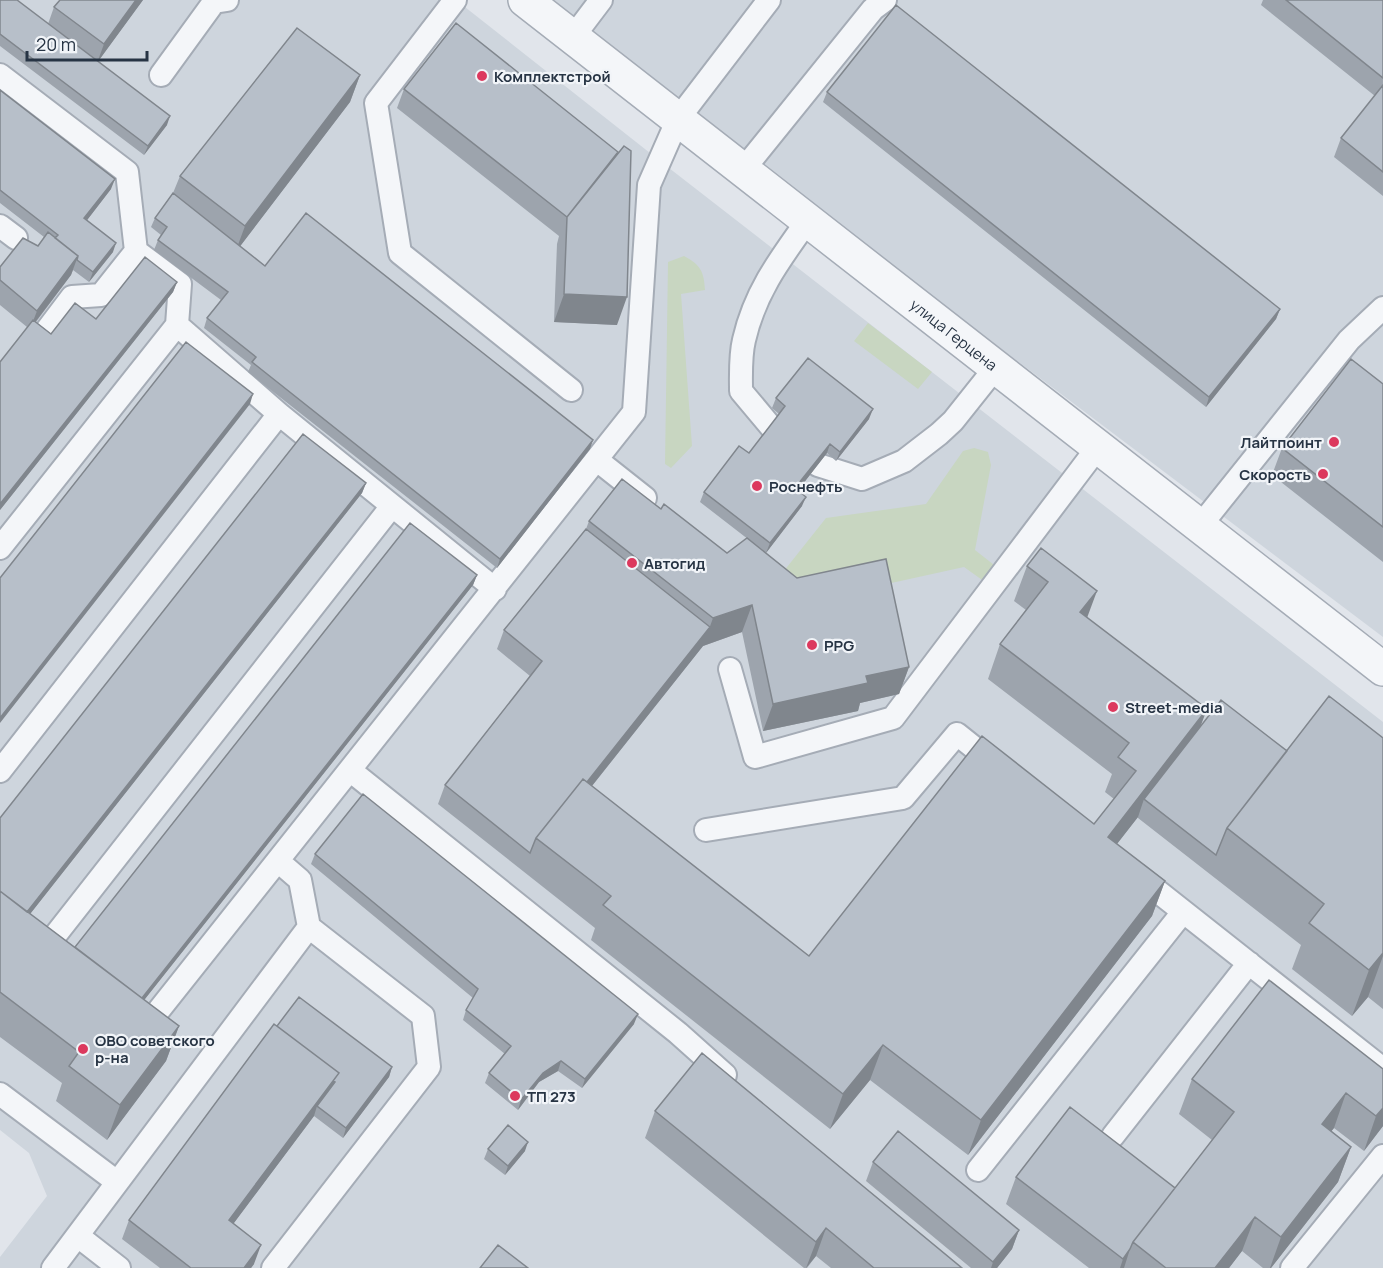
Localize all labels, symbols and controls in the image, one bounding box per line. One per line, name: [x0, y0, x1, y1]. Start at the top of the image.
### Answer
scale bar: [27, 24, 147, 62]
text: 20 m: [36, 32, 76, 56]
place label: Комплектстрой: [494, 66, 611, 87]
marker: Комплектстрой: [475, 69, 489, 83]
street label: улица Герцена: [906, 294, 1002, 375]
place label: Лайтпоинт: [1241, 432, 1322, 453]
marker: Лайтпоинт: [1327, 435, 1341, 449]
place label: Скорость: [1239, 464, 1311, 485]
marker: Скорость: [1316, 467, 1330, 481]
place label: Роснефть: [769, 476, 842, 497]
marker: Роснефть: [750, 479, 764, 493]
place label: Автогид: [644, 553, 706, 574]
marker: Автогид: [625, 556, 639, 570]
place label: PPG: [824, 635, 854, 656]
marker: PPG: [805, 638, 819, 652]
place label: Street-media: [1125, 697, 1223, 718]
marker: Street-media: [1106, 700, 1120, 714]
place label: ОВО советского р-на: [95, 1030, 215, 1068]
marker: ОВО советского р-на: [76, 1042, 90, 1056]
place label: ТП 273: [527, 1086, 576, 1107]
marker: ТП 273: [508, 1089, 522, 1103]

